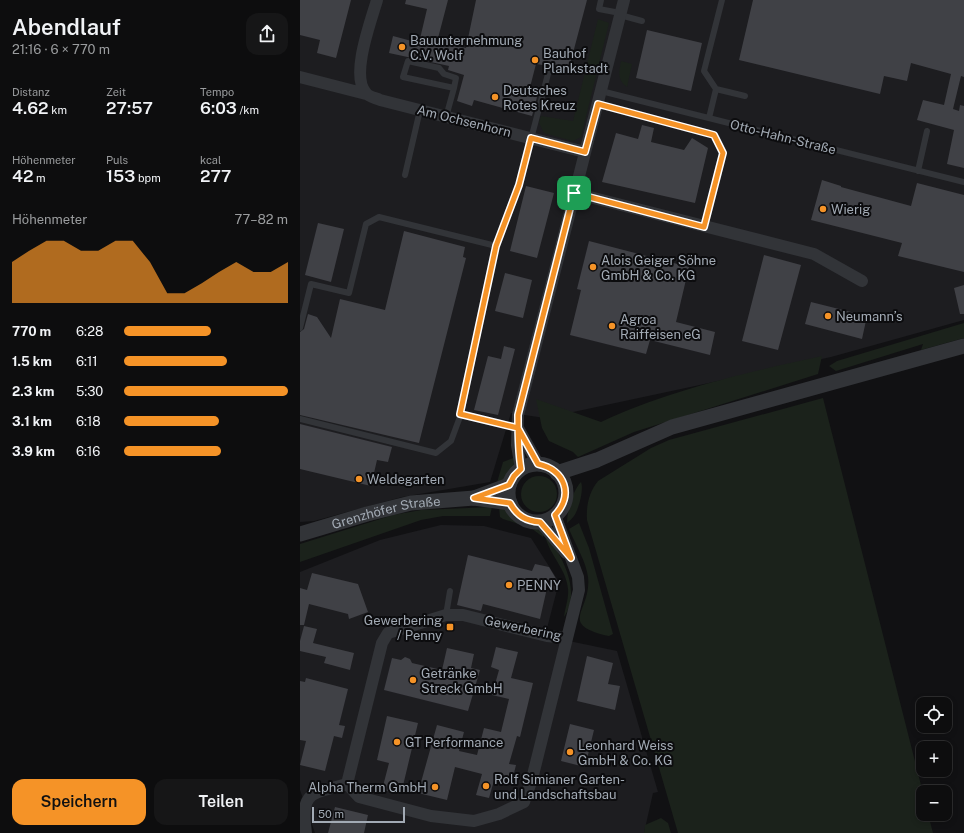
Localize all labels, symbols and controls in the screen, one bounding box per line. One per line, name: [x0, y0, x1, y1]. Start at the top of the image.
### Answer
button: share: [246, 13, 288, 55]
text: Abendlauf: [12, 14, 121, 40]
place label: Bauunternehmung C.V. Wolf: [410, 33, 522, 63]
text: 21:16 · 6 × 770 m: [12, 42, 110, 57]
marker: Bauunternehmung C.V. Wolf: [397, 42, 407, 52]
place label: Bauhof Plankstadt: [543, 46, 608, 76]
marker: Bauhof Plankstadt: [530, 55, 540, 65]
place label: Deutsches Rotes Kreuz: [503, 83, 576, 113]
text: Distanz: [12, 86, 50, 98]
text: Zeit: [106, 86, 126, 98]
text: Tempo: [200, 86, 234, 98]
marker: Deutsches Rotes Kreuz: [490, 92, 500, 102]
text: 4.62: [12, 98, 49, 118]
text: 27:57: [106, 98, 153, 118]
text: 6:03: [200, 98, 237, 118]
street label: Am Ochsenhorn: [415, 102, 513, 140]
text: km: [49, 104, 67, 116]
text: /km: [237, 104, 259, 116]
street label: Otto-Hahn-Straße: [729, 117, 837, 157]
text: Höhenmeter: [12, 154, 76, 166]
text: Puls: [106, 154, 128, 166]
text: kcal: [200, 154, 221, 166]
text: 42: [12, 166, 33, 186]
text: 153: [106, 166, 135, 186]
text: 277: [200, 166, 232, 186]
text: m: [33, 172, 46, 184]
text: bpm: [135, 172, 161, 184]
pin: [557, 176, 591, 210]
icon: arrive: [563, 182, 585, 204]
place label: Wierig: [831, 202, 870, 217]
marker: Wierig: [818, 204, 828, 214]
text: Höhenmeter: [12, 212, 87, 227]
text: 77–82 m: [234, 212, 288, 227]
place label: Alois Geiger Söhne GmbH & Co. KG: [601, 253, 716, 283]
marker: Alois Geiger Söhne GmbH & Co. KG: [588, 262, 598, 272]
place label: Neumann’s: [836, 309, 903, 324]
marker: Neumann’s: [823, 311, 833, 321]
place label: Agroa Raiffeisen eG: [620, 312, 701, 342]
marker: Agroa Raiffeisen eG: [607, 321, 617, 331]
text: 770 m: [12, 324, 51, 339]
text: 6:28: [76, 324, 103, 339]
text: 1.5 km: [12, 354, 52, 369]
text: 6:11: [76, 354, 98, 369]
text: 2.3 km: [12, 384, 55, 399]
text: 5:30: [76, 384, 103, 399]
text: 3.1 km: [12, 414, 52, 429]
text: 6:18: [76, 414, 101, 429]
text: 3.9 km: [12, 444, 55, 459]
text: 6:16: [76, 444, 100, 459]
place label: Weldegarten: [367, 472, 445, 487]
marker: Weldegarten: [354, 474, 364, 484]
street label: Grenzhöfer Straße: [330, 493, 441, 532]
place label: PENNY: [517, 578, 561, 593]
marker: PENNY: [504, 580, 514, 590]
place label: Gewerbering / Penny: [364, 613, 442, 643]
street label: Gewerbering: [483, 613, 563, 643]
marker: Gewerbering / Penny: [445, 622, 455, 632]
place label: Getränke Streck GmbH: [421, 666, 503, 696]
marker: Getränke Streck GmbH: [408, 675, 418, 685]
map controls: [916, 697, 952, 821]
button: locate: [916, 697, 952, 733]
place label: GT Performance: [405, 735, 503, 750]
marker: GT Performance: [392, 737, 402, 747]
place label: Leonhard Weiss GmbH & Co. KG: [578, 738, 673, 768]
button: +: [916, 741, 952, 777]
marker: Leonhard Weiss GmbH & Co. KG: [565, 747, 575, 757]
place label: Rolf Simianer Garten- und Landschaftsbau: [494, 772, 625, 802]
button: Speichern: [12, 779, 146, 825]
button: Teilen: [154, 779, 288, 825]
place label: Alpha Therm GmbH: [308, 780, 427, 795]
marker: Rolf Simianer Garten- und Landschaftsbau: [481, 781, 491, 791]
marker: Alpha Therm GmbH: [430, 782, 440, 792]
button: −: [916, 785, 952, 821]
scale bar: [312, 805, 405, 824]
text: 50 m: [318, 808, 344, 820]

